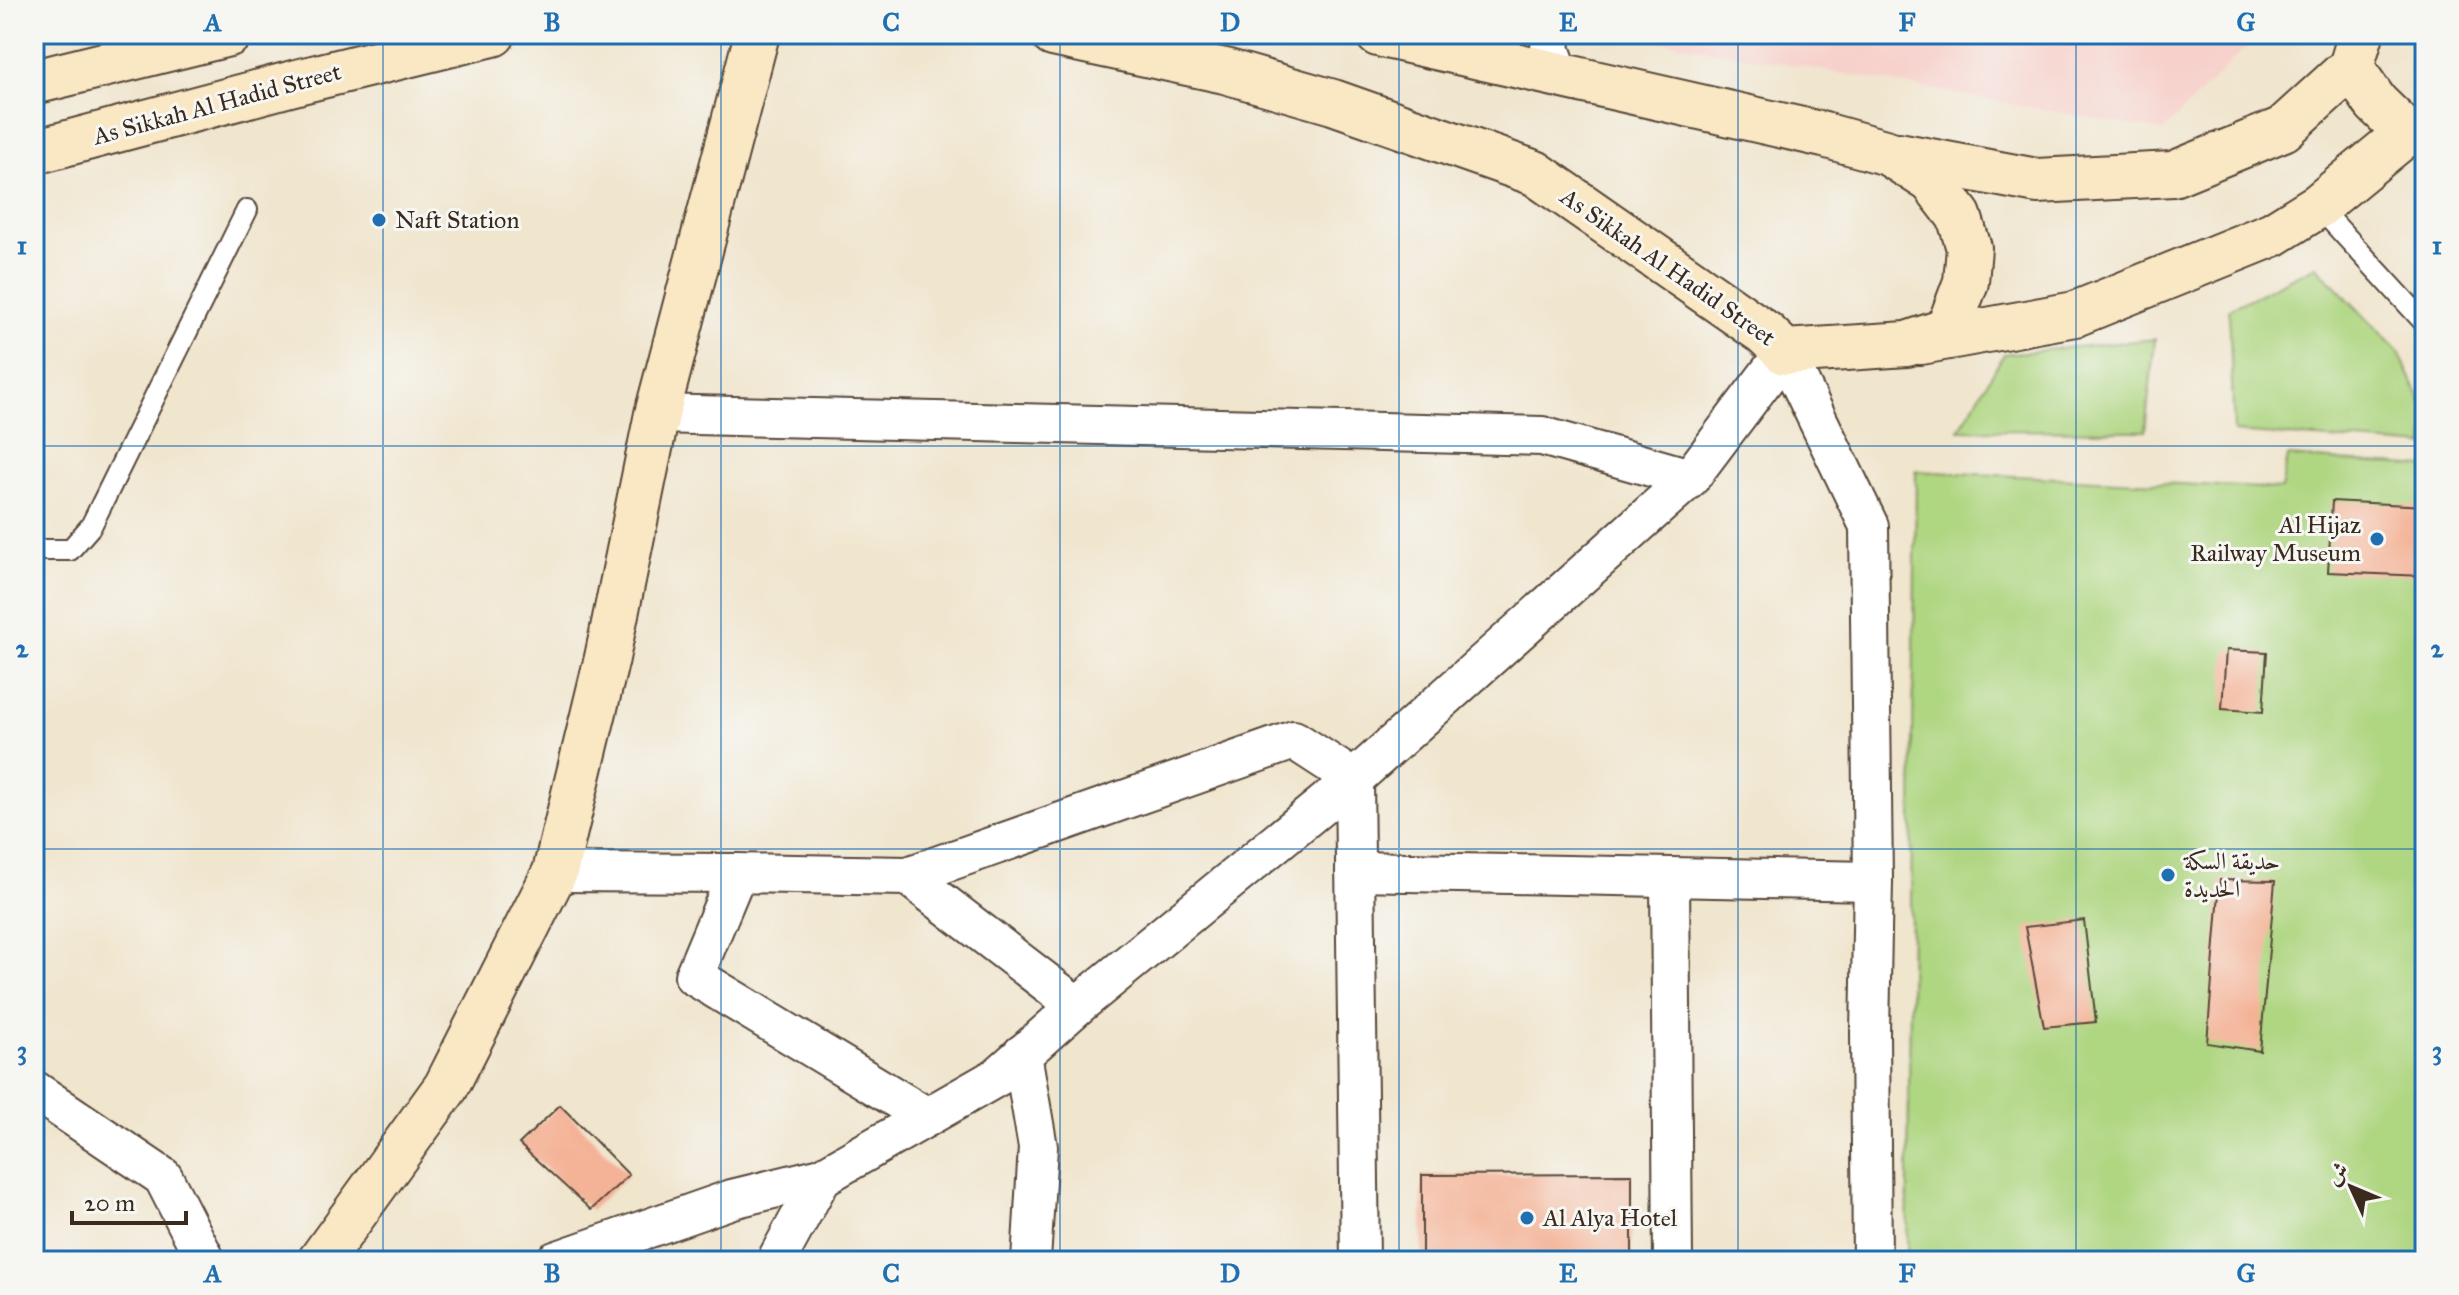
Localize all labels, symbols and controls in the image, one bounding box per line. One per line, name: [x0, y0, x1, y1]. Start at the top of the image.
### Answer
text: A: [202, 6, 222, 38]
text: B: [543, 6, 561, 38]
text: C: [882, 6, 900, 38]
text: D: [1220, 6, 1240, 38]
text: E: [1559, 6, 1578, 38]
text: F: [1899, 6, 1916, 38]
text: G: [2236, 6, 2256, 38]
street label: As Sikkah Al Hadid Street: [89, 56, 345, 152]
street label: As Sikkah Al Hadid Street: [1554, 181, 1782, 353]
place label: Naft Station: [395, 205, 519, 235]
marker: Naft Station: [370, 211, 388, 229]
text: 1: [17, 229, 27, 261]
text: 1: [2432, 229, 2442, 261]
place label: Al Hijaz Railway Museum: [2190, 510, 2361, 568]
marker: Al Hijaz Railway Museum: [2368, 530, 2386, 548]
text: 2: [16, 632, 30, 664]
text: 2: [2431, 632, 2445, 664]
place label: حديقة السكة الحديدة: [2183, 846, 2280, 904]
marker: حديقة السكة الحديدة: [2159, 866, 2177, 884]
text: 3: [17, 1034, 27, 1066]
text: 3: [2432, 1034, 2442, 1066]
north arrow: [2311, 1147, 2391, 1227]
text: ش: [2320, 1156, 2354, 1191]
scale bar: [72, 1175, 186, 1225]
text: 20 m: [84, 1188, 135, 1218]
place label: Al Alya Hotel: [1542, 1203, 1678, 1233]
marker: Al Alya Hotel: [1518, 1209, 1536, 1227]
text: A: [202, 1257, 222, 1289]
text: B: [543, 1257, 561, 1289]
text: C: [882, 1257, 900, 1289]
text: D: [1220, 1257, 1240, 1289]
text: E: [1559, 1257, 1578, 1289]
text: F: [1899, 1257, 1916, 1289]
text: G: [2236, 1257, 2256, 1289]

